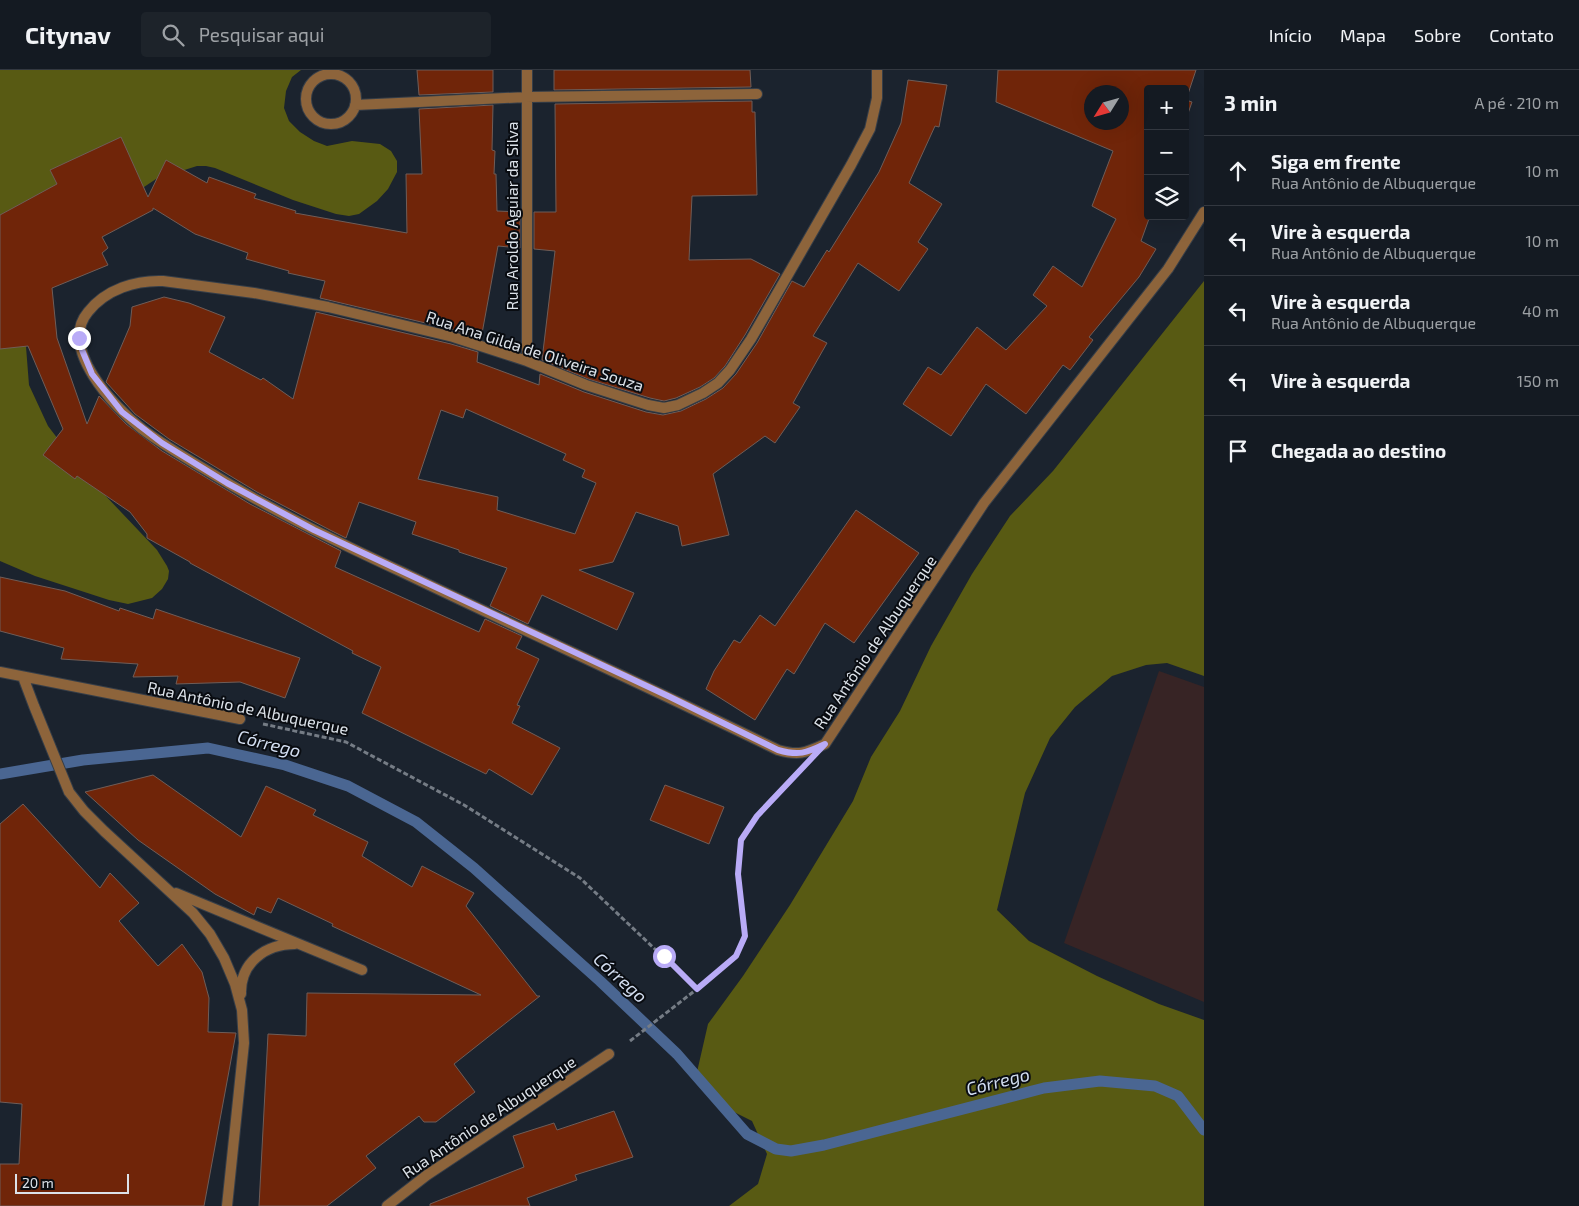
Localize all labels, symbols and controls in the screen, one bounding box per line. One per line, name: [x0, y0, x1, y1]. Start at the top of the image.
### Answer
search box: [141, 12, 491, 57]
text: Citynav: [25, 20, 111, 49]
icon: search: [159, 21, 187, 49]
text: Pesquisar aqui: [199, 23, 324, 46]
text: Início: [1269, 24, 1312, 46]
text: Mapa: [1340, 24, 1386, 46]
text: Sobre: [1414, 24, 1461, 46]
text: Contato: [1489, 24, 1554, 46]
north arrow: [1084, 85, 1129, 130]
map controls: [1144, 85, 1189, 220]
button: +: [1144, 85, 1189, 130]
text: 3 min: [1224, 90, 1277, 115]
text: A pé · 210 m: [1474, 93, 1559, 112]
street label: Rua Aroldo Aguiar da Silva: [502, 122, 521, 310]
button: −: [1144, 130, 1189, 175]
text: Siga em frente: [1271, 150, 1401, 173]
icon: ahead: [1224, 157, 1252, 185]
text: 10 m: [1525, 161, 1559, 180]
text: Rua Antônio de Albuquerque: [1271, 173, 1476, 192]
button: layers: [1144, 175, 1189, 220]
text: Vire à esquerda: [1271, 220, 1410, 243]
icon: left: [1224, 227, 1252, 255]
text: 10 m: [1525, 231, 1559, 250]
text: Rua Antônio de Albuquerque: [1271, 243, 1476, 262]
text: Vire à esquerda: [1271, 290, 1410, 313]
icon: left: [1224, 297, 1252, 325]
text: 40 m: [1522, 301, 1559, 320]
street label: Rua Ana Gilda de Oliveira Souza: [424, 306, 646, 395]
text: Rua Antônio de Albuquerque: [1271, 313, 1476, 332]
route end: [68, 327, 91, 350]
icon: left: [1224, 367, 1252, 395]
text: Vire à esquerda: [1271, 369, 1410, 392]
text: 150 m: [1517, 371, 1559, 390]
icon: arrive: [1224, 437, 1252, 465]
text: Chegada ao destino: [1271, 439, 1446, 462]
street label: Rua Antônio de Albuquerque: [809, 551, 940, 732]
street label: Rua Antônio de Albuquerque: [146, 677, 350, 738]
water label: Córrego: [235, 725, 303, 762]
route start: [653, 945, 676, 968]
water label: Córrego: [589, 947, 652, 1007]
street label: Rua Antônio de Albuquerque: [398, 1051, 579, 1182]
water label: Córrego: [964, 1063, 1032, 1100]
scale bar: [15, 1171, 129, 1194]
text: 20 m: [22, 1174, 54, 1191]

